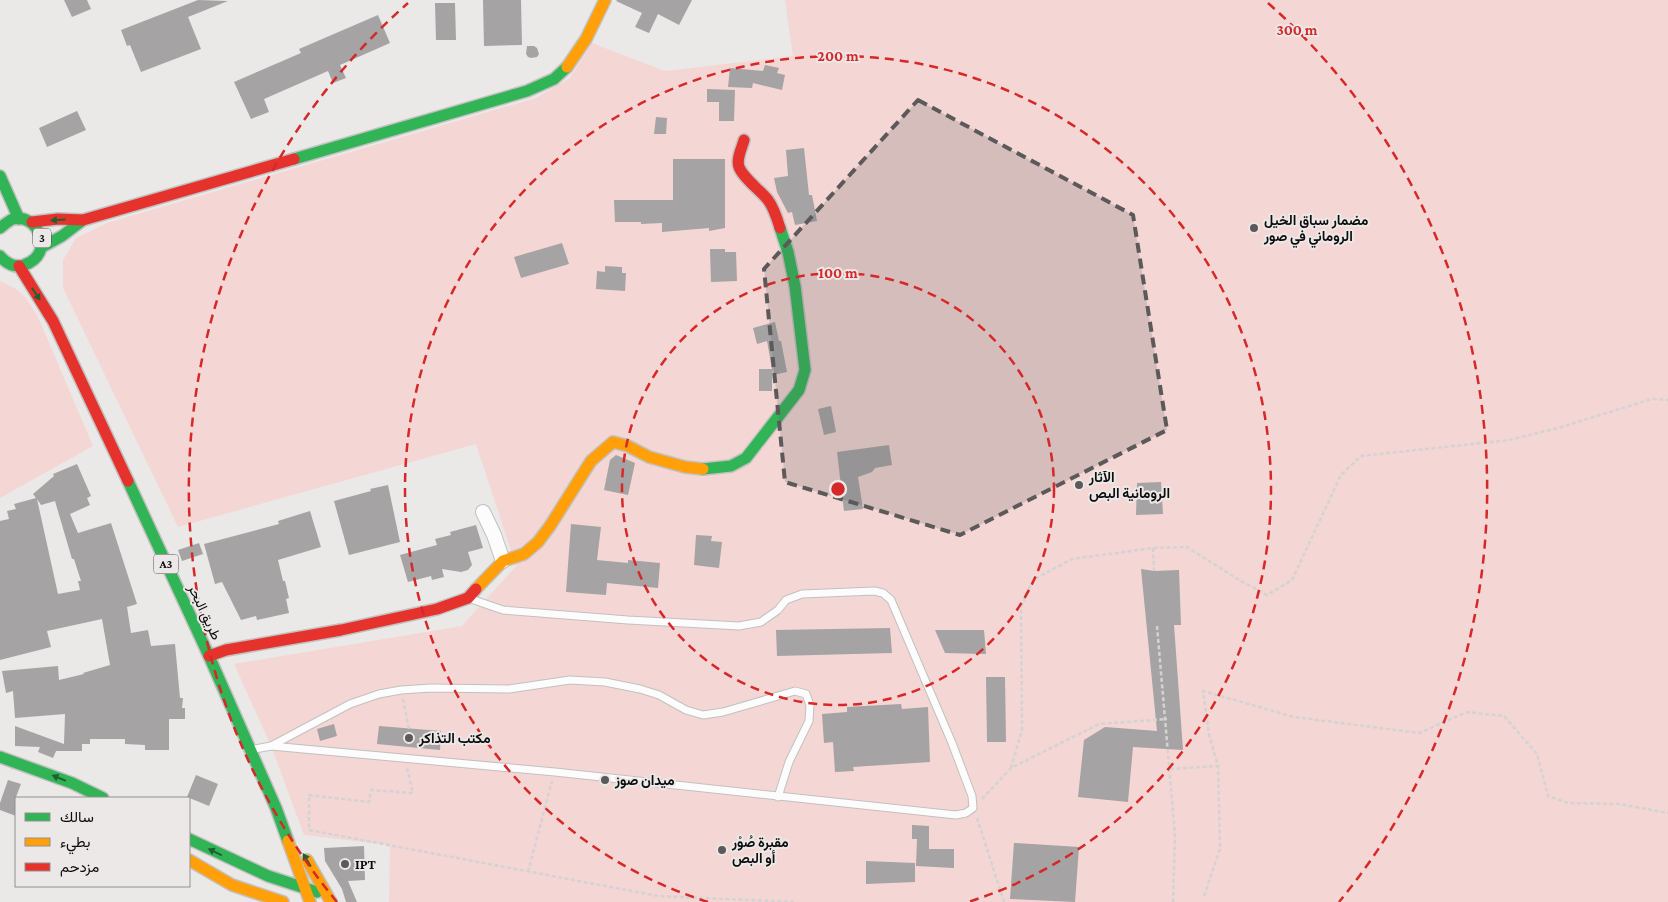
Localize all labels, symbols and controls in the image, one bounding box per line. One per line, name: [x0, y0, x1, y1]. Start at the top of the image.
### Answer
text: 300 m: [1276, 22, 1318, 38]
text: 200 m: [817, 48, 859, 64]
place label: مضمار سباق الخيل الروماني في صور: [1263, 212, 1369, 248]
one-way arrow: [49, 216, 65, 224]
marker: مضمار سباق الخيل الروماني في صور: [1248, 222, 1260, 234]
road number: 3: [33, 228, 51, 248]
text: 100 m: [818, 265, 858, 281]
one-way arrow: [31, 287, 41, 300]
place label: الآثار الرومانية البص: [1088, 469, 1170, 502]
marker: الآثار الرومانية البص: [1073, 479, 1085, 491]
centre of rings: [829, 480, 847, 498]
road number: A3: [154, 554, 178, 574]
street label: طريق البحر: [184, 581, 225, 643]
place label: مكتب التذاكر: [418, 730, 491, 747]
marker: مكتب التذاكر: [403, 732, 415, 744]
place label: ميدان صوز: [614, 772, 675, 789]
one-way arrow: [51, 774, 66, 782]
marker: ميدان صوز: [599, 774, 611, 786]
legend: [15, 797, 190, 887]
text: سالك: [60, 809, 94, 825]
text: بطيء: [60, 834, 90, 855]
place label: مقبرة صُوْر أو البص: [731, 834, 789, 867]
marker: مقبرة صُوْر أو البص: [716, 844, 728, 856]
one-way arrow: [208, 848, 222, 856]
one-way arrow: [302, 853, 311, 866]
place label: IPT: [355, 856, 376, 872]
marker: IPT: [339, 858, 351, 870]
text: مزدحم: [60, 859, 99, 877]

